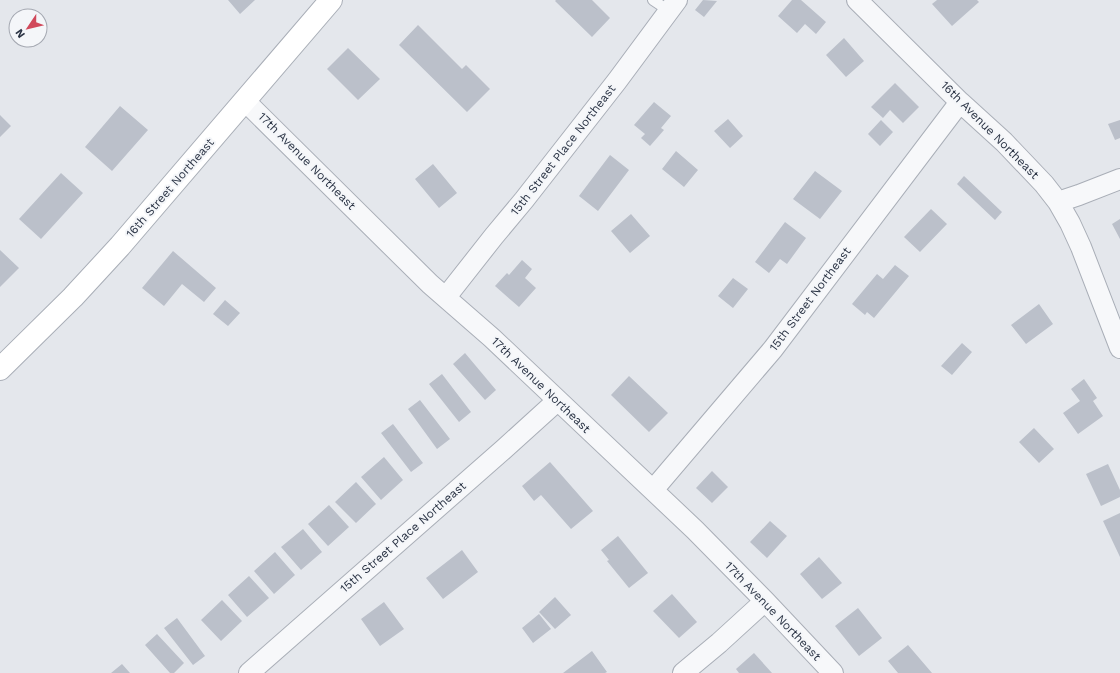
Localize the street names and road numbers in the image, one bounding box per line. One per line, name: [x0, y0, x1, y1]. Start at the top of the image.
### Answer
street label: 16th Avenue Northeast: [938, 78, 1042, 182]
street label: 15th Street Place Northeast: [508, 82, 618, 218]
street label: 17th Avenue Northeast: [255, 109, 359, 213]
street label: 16th Street Northeast: [123, 136, 217, 240]
street label: 15th Street Northeast: [766, 244, 854, 354]
street label: 17th Avenue Northeast: [489, 334, 593, 436]
street label: 15th Street Place Northeast: [337, 479, 469, 595]
street label: 17th Avenue Northeast: [722, 559, 824, 663]

